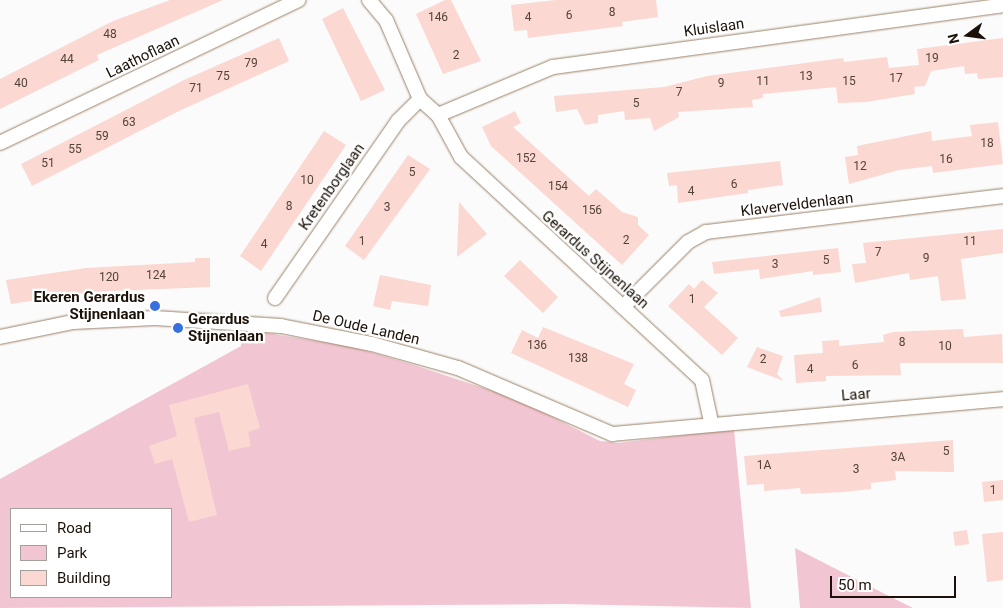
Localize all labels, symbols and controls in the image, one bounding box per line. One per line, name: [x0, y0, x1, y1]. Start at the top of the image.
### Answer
house number: 8: [609, 6, 615, 20]
house number: 6: [566, 9, 572, 23]
north arrow: [943, 10, 993, 60]
house number: 146: [428, 11, 448, 25]
house number: 4: [525, 11, 531, 25]
street label: Kluislaan: [683, 15, 745, 41]
house number: 48: [103, 28, 117, 42]
street label: Laathoflaan: [103, 32, 183, 82]
text: N: [944, 32, 962, 45]
house number: 2: [453, 49, 459, 63]
house number: 19: [925, 52, 939, 66]
house number: 44: [60, 53, 74, 67]
house number: 79: [244, 57, 258, 71]
house number: 75: [216, 70, 230, 84]
house number: 13: [799, 70, 813, 84]
house number: 17: [889, 72, 903, 86]
house number: 11: [756, 75, 770, 89]
house number: 15: [842, 75, 856, 89]
house number: 40: [14, 77, 28, 91]
house number: 9: [718, 77, 724, 91]
house number: 71: [189, 82, 203, 96]
house number: 7: [676, 86, 682, 100]
house number: 5: [633, 97, 639, 111]
house number: 63: [122, 116, 136, 130]
house number: 59: [95, 130, 109, 144]
house number: 18: [980, 137, 994, 151]
street label: Kretenborglaan: [295, 140, 369, 234]
house number: 55: [68, 143, 82, 157]
house number: 152: [516, 152, 536, 166]
house number: 16: [939, 153, 953, 167]
house number: 51: [41, 157, 55, 171]
house number: 12: [853, 160, 867, 174]
house number: 5: [409, 166, 415, 180]
house number: 10: [300, 174, 314, 188]
house number: 6: [731, 178, 737, 192]
house number: 154: [548, 180, 568, 194]
house number: 4: [688, 185, 694, 199]
street label: Klaverveldenlaan: [740, 189, 854, 221]
house number: 8: [286, 200, 292, 214]
house number: 3: [384, 201, 390, 215]
house number: 156: [582, 204, 602, 218]
street label: Gerardus Stijnenlaan: [538, 207, 652, 313]
house number: 2: [623, 234, 629, 248]
house number: 1: [359, 235, 365, 249]
house number: 11: [963, 235, 977, 249]
house number: 4: [261, 238, 267, 252]
house number: 7: [875, 246, 881, 260]
house number: 9: [923, 252, 929, 266]
house number: 5: [823, 254, 829, 268]
house number: 3: [772, 258, 778, 272]
house number: 124: [146, 269, 166, 283]
house number: 120: [99, 271, 119, 285]
place label: Ekeren Gerardus Stijnenlaan: [33, 288, 145, 323]
house number: 1: [689, 293, 695, 307]
marker: Ekeren Gerardus Stijnenlaan: [149, 300, 161, 312]
street label: De Oude Landen: [311, 307, 421, 349]
place label: Gerardus Stijnenlaan: [188, 310, 264, 345]
marker: Gerardus Stijnenlaan: [172, 322, 184, 334]
house number: 8: [899, 336, 905, 350]
house number: 136: [527, 339, 547, 353]
house number: 10: [938, 340, 952, 354]
house number: 138: [568, 352, 588, 366]
house number: 2: [760, 353, 766, 367]
house number: 6: [852, 359, 858, 373]
house number: 4: [807, 363, 813, 377]
street label: Laar: [841, 385, 871, 405]
house number: 5: [943, 445, 949, 459]
house number: 3A: [891, 451, 905, 465]
house number: 1A: [757, 459, 771, 473]
house number: 3: [853, 463, 859, 477]
house number: 1: [990, 484, 996, 498]
legend: [10, 508, 172, 598]
text: Road: [57, 519, 91, 537]
text: Park: [57, 544, 87, 562]
scale bar: [833, 566, 959, 598]
text: Building: [57, 569, 111, 587]
text: 50 m: [838, 576, 872, 594]

